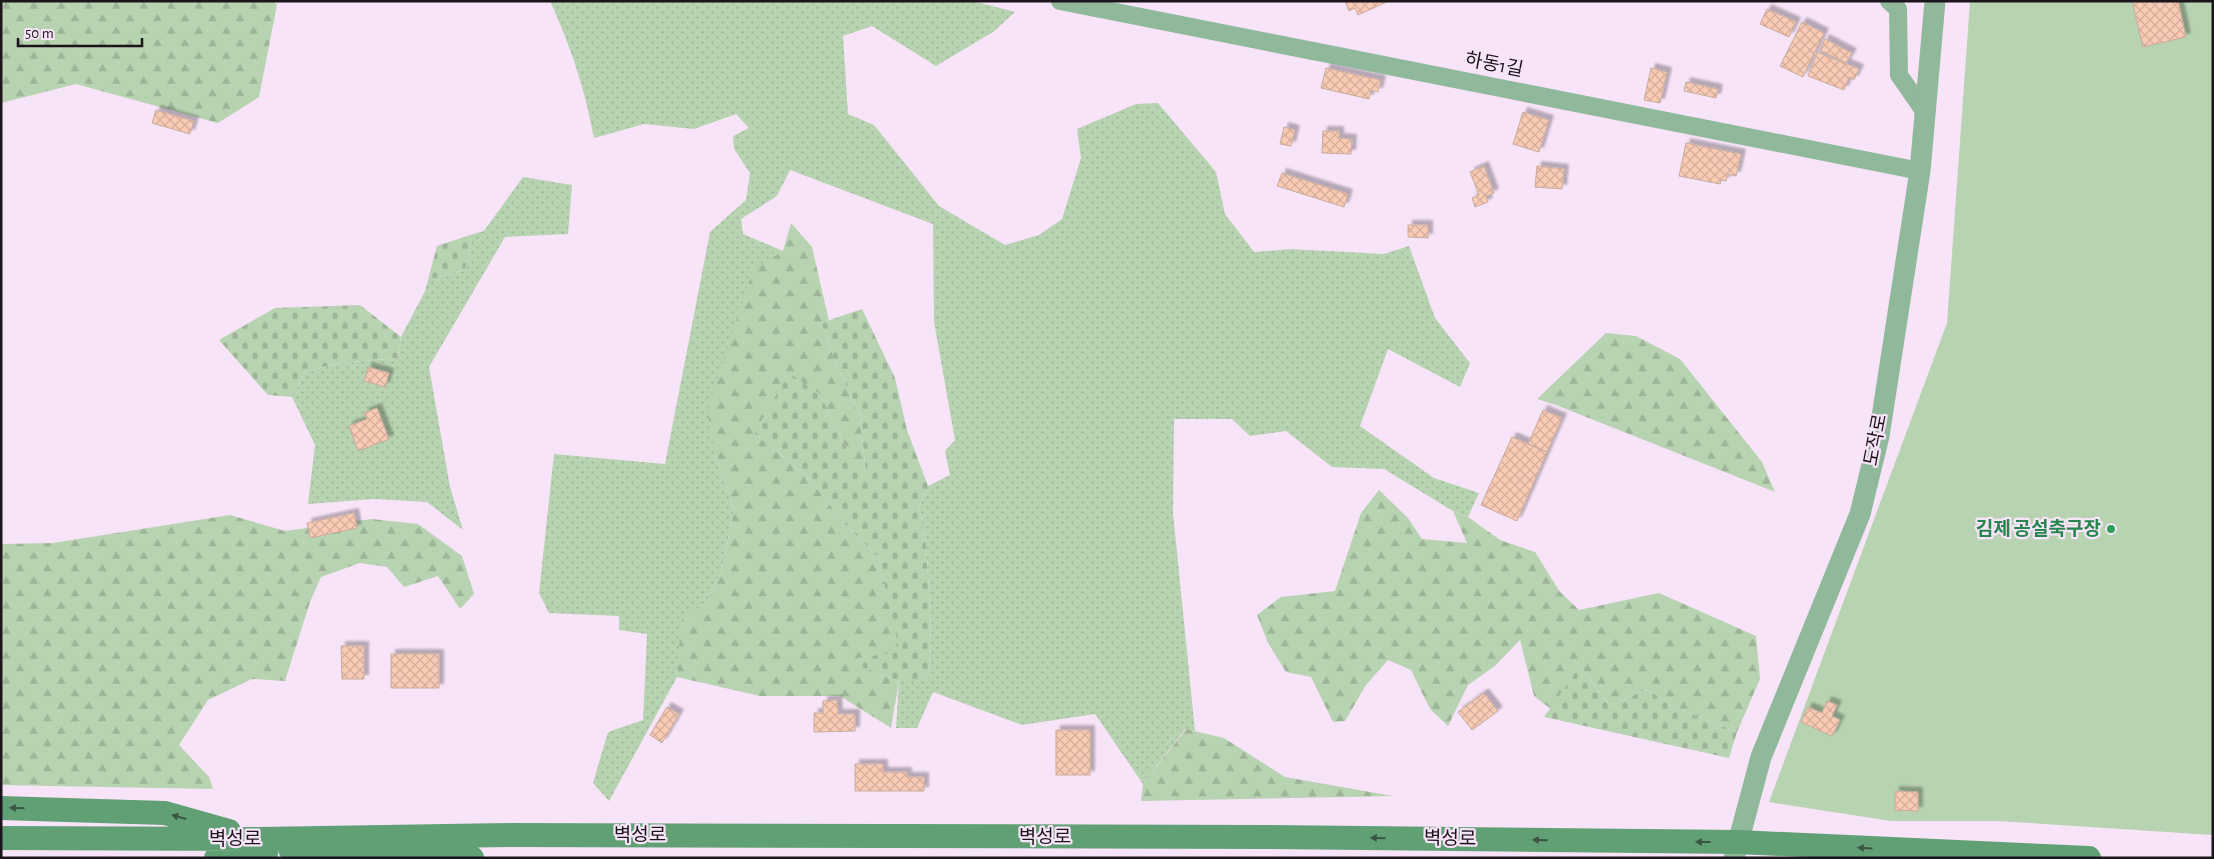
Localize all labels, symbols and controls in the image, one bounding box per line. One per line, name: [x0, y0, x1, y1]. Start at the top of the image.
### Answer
scale bar: [18, 15, 141, 47]
text: 50 m: [25, 26, 54, 41]
street label: 하동1길: [1463, 49, 1525, 80]
street label: 도작로: [1861, 412, 1890, 468]
place label: 김제 공설축구장: [1976, 519, 2101, 539]
marker: 김제 공설축구장: [2105, 523, 2117, 535]
one-way arrow: [9, 804, 25, 812]
one-way arrow: [171, 813, 186, 821]
street label: 벽성로: [614, 825, 666, 845]
street label: 벽성로: [1019, 827, 1071, 847]
street label: 벽성로: [1424, 828, 1476, 849]
street label: 벽성로: [209, 829, 261, 849]
one-way arrow: [1370, 834, 1386, 842]
one-way arrow: [1532, 836, 1548, 844]
one-way arrow: [1695, 838, 1711, 846]
one-way arrow: [1857, 844, 1873, 852]

